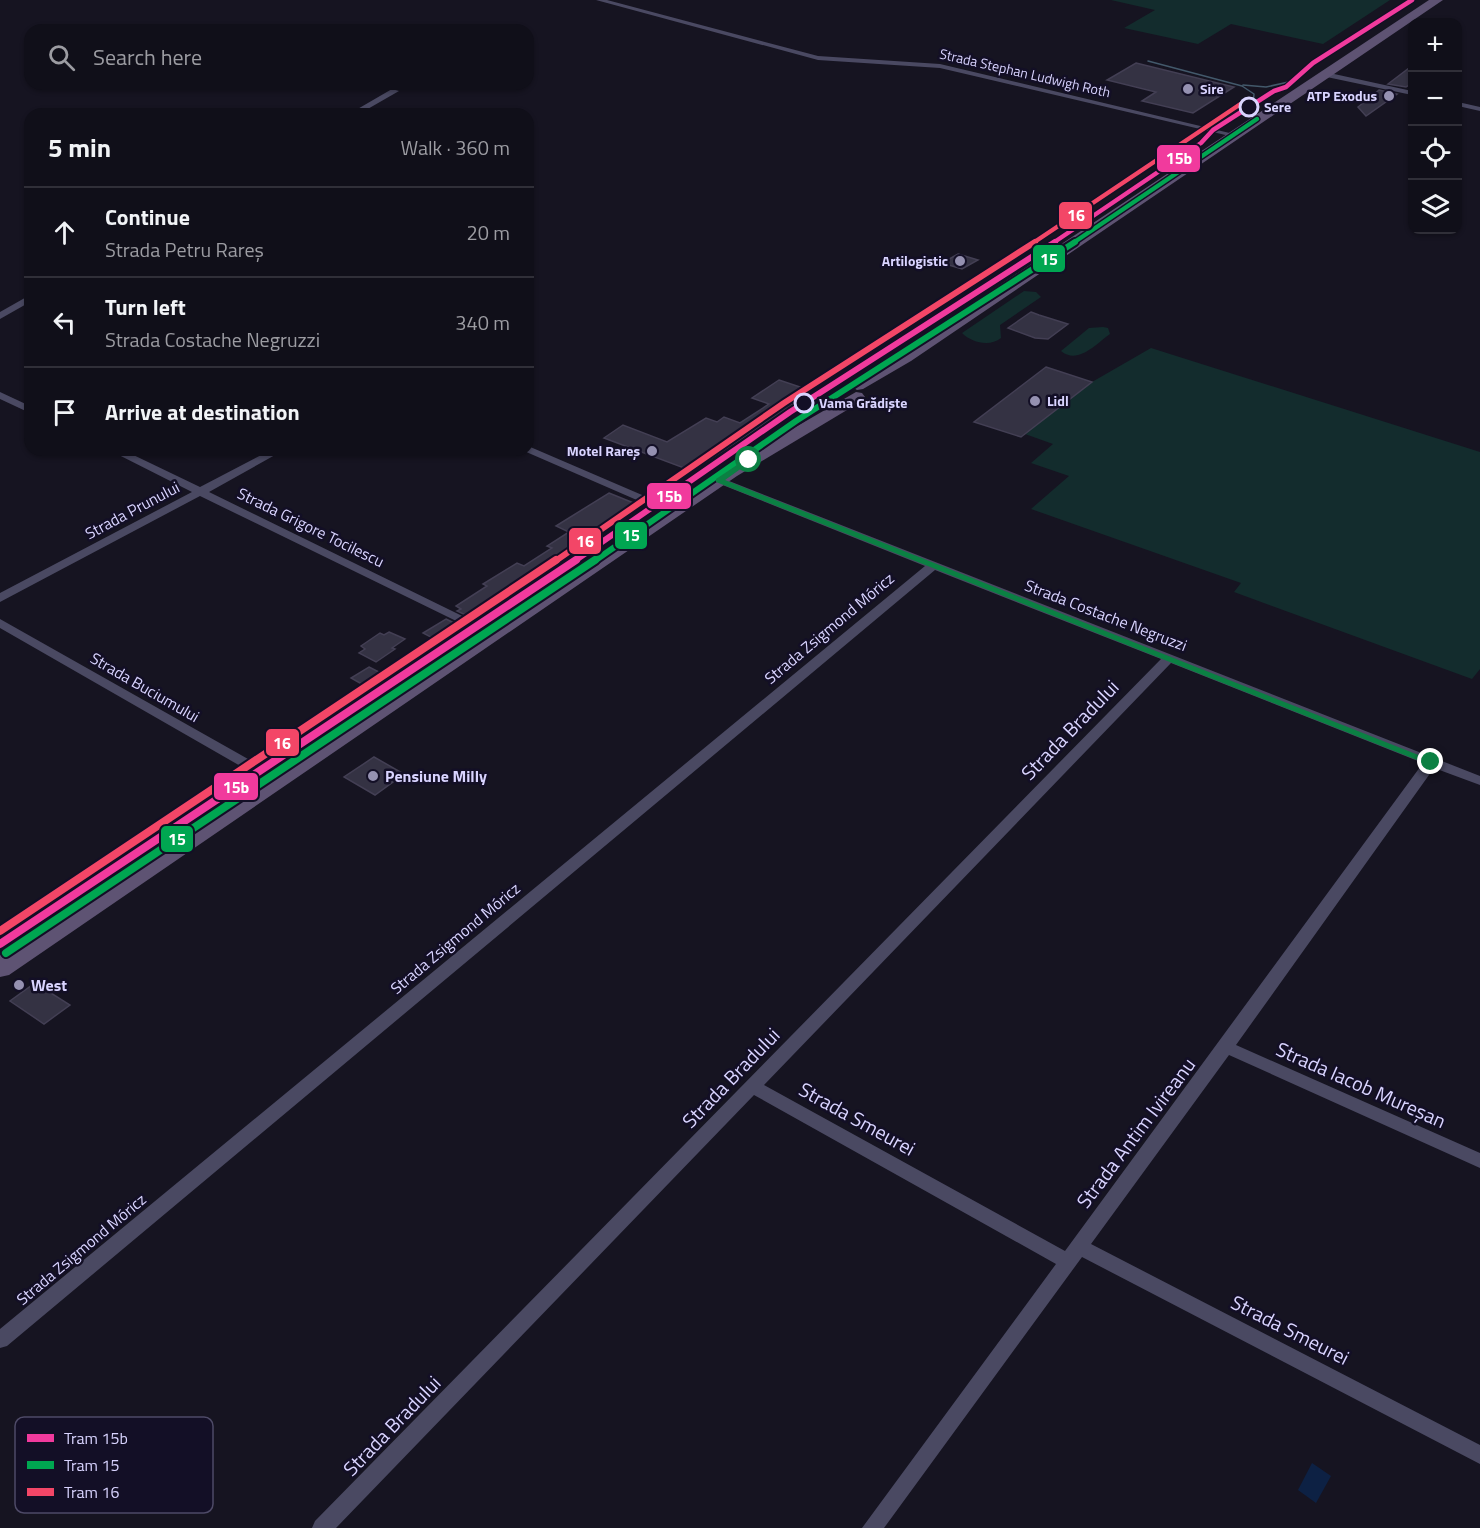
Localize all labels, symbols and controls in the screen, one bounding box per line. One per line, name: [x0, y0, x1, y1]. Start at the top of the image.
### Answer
map controls: [1408, 18, 1462, 234]
button: +: [1408, 18, 1462, 72]
search box: [24, 24, 534, 90]
text: Search here: [93, 40, 202, 74]
icon: search: [45, 41, 78, 74]
street label: Strada Stephan Ludwigh Roth: [938, 43, 1113, 102]
button: −: [1408, 72, 1462, 126]
place label: Sire: [1200, 78, 1224, 99]
marker: Sire: [1181, 82, 1195, 96]
place label: ATP Exodus: [1307, 85, 1377, 106]
marker: ATP Exodus: [1382, 89, 1396, 103]
place label: Sere: [1264, 96, 1291, 117]
marker: Sere: [1239, 97, 1259, 117]
button: locate: [1408, 126, 1462, 180]
text: 5 min: [48, 128, 111, 167]
text: Walk · 360 m: [401, 132, 510, 163]
line badge: 15b: [1156, 144, 1201, 173]
text: 15b: [1166, 146, 1193, 170]
button: layers: [1408, 180, 1462, 234]
text: Continue: [105, 200, 190, 234]
line badge: 16: [1058, 201, 1093, 230]
text: 16: [1067, 203, 1085, 227]
icon: ahead: [48, 216, 81, 249]
text: 20 m: [466, 217, 510, 248]
text: Strada Petru Rareș: [105, 234, 264, 265]
line badge: 15: [1032, 244, 1066, 273]
text: 15: [1040, 247, 1058, 271]
place label: Artilogistic: [882, 250, 948, 271]
marker: Artilogistic: [953, 254, 967, 268]
text: Turn left: [105, 290, 186, 324]
icon: left: [48, 306, 81, 339]
text: 340 m: [455, 307, 510, 338]
text: Strada Costache Negruzzi: [105, 324, 320, 355]
place label: Lidl: [1047, 390, 1069, 411]
place label: Vama Grădiște: [819, 392, 907, 413]
marker: Vama Grădiște: [794, 393, 814, 413]
marker: Lidl: [1028, 394, 1042, 408]
text: Arrive at destination: [105, 395, 300, 429]
icon: arrive: [48, 396, 81, 429]
place label: Motel Rareș: [567, 440, 640, 461]
marker: Motel Rareș: [645, 444, 659, 458]
route start: [735, 446, 761, 472]
street label: Strada Prunului: [80, 475, 184, 545]
street label: Strada Grigore Tocilescu: [233, 481, 389, 573]
line badge: 15b: [646, 482, 692, 510]
text: 15b: [656, 484, 683, 508]
line badge: 15: [614, 521, 648, 550]
text: 15: [622, 523, 640, 547]
line badge: 16: [568, 527, 602, 555]
text: 16: [576, 529, 594, 553]
street label: Strada Zsigmond Móricz: [759, 566, 899, 690]
street label: Strada Costache Negruzzi: [1021, 573, 1191, 657]
street label: Strada Buciumului: [86, 646, 204, 728]
street label: Strada Bradului: [1013, 672, 1126, 787]
line badge: 16: [265, 728, 300, 757]
text: 16: [273, 731, 291, 755]
route end: [1417, 748, 1443, 774]
place label: Pensiune Milly: [385, 764, 487, 788]
marker: Pensiune Milly: [366, 769, 380, 783]
line badge: 15b: [213, 772, 259, 801]
text: 15b: [223, 775, 250, 799]
line badge: 15: [160, 825, 194, 853]
text: 15: [168, 827, 186, 851]
street label: Strada Zsigmond Móricz: [385, 876, 525, 1000]
place label: West: [31, 973, 67, 997]
marker: West: [12, 978, 26, 992]
street label: Strada Bradului: [674, 1020, 787, 1135]
street label: Strada Iacob Mureșan: [1271, 1033, 1451, 1136]
street label: Strada Antim Ivireanu: [1068, 1051, 1203, 1215]
street label: Strada Smeurei: [793, 1074, 921, 1163]
street label: Strada Zsigmond Móricz: [11, 1187, 151, 1311]
street label: Strada Smeurei: [1226, 1286, 1355, 1373]
street label: Strada Bradului: [335, 1368, 448, 1483]
legend: [15, 1417, 213, 1513]
text: Tram 15b: [64, 1426, 128, 1450]
text: Tram 15: [64, 1453, 119, 1477]
text: Tram 16: [64, 1480, 119, 1504]

